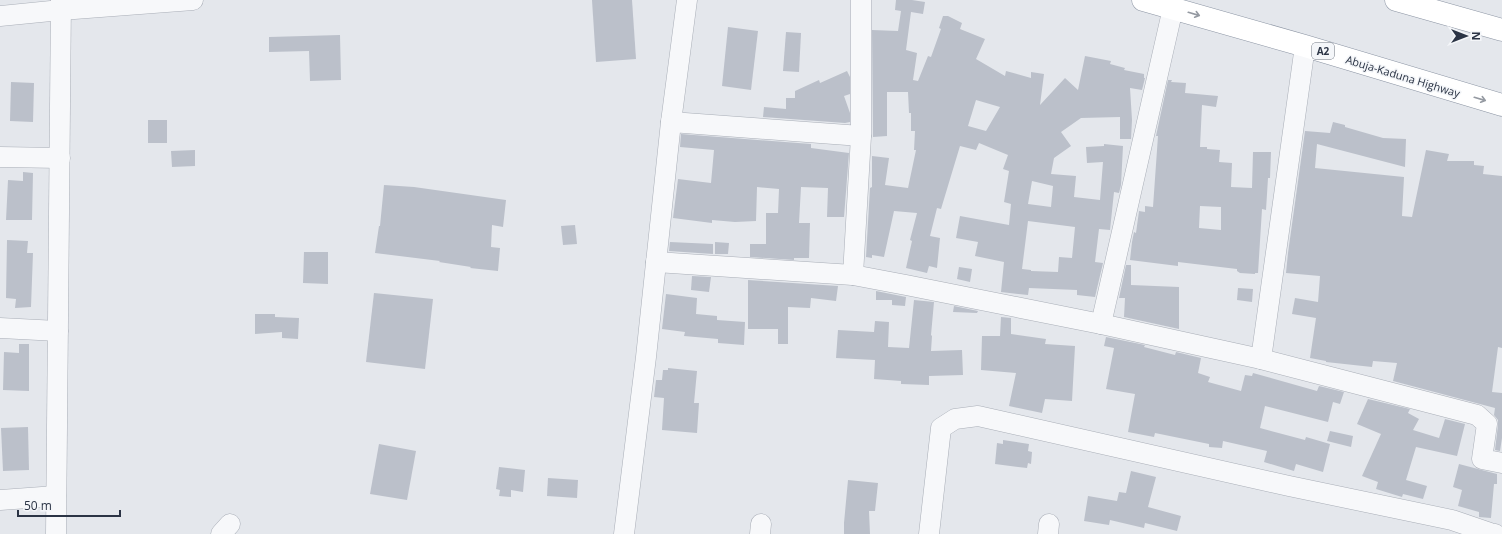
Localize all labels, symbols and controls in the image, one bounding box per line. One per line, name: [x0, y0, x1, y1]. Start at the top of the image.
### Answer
one-way arrow: [1188, 11, 1201, 19]
north arrow: [1446, 16, 1486, 56]
text: N: [1469, 32, 1484, 40]
road number: A2: [1312, 43, 1334, 59]
street label: Abuja-Kaduna Highway: [1344, 51, 1462, 101]
one-way arrow: [1473, 96, 1486, 103]
scale bar: [18, 492, 120, 518]
text: 50 m: [24, 497, 52, 514]

